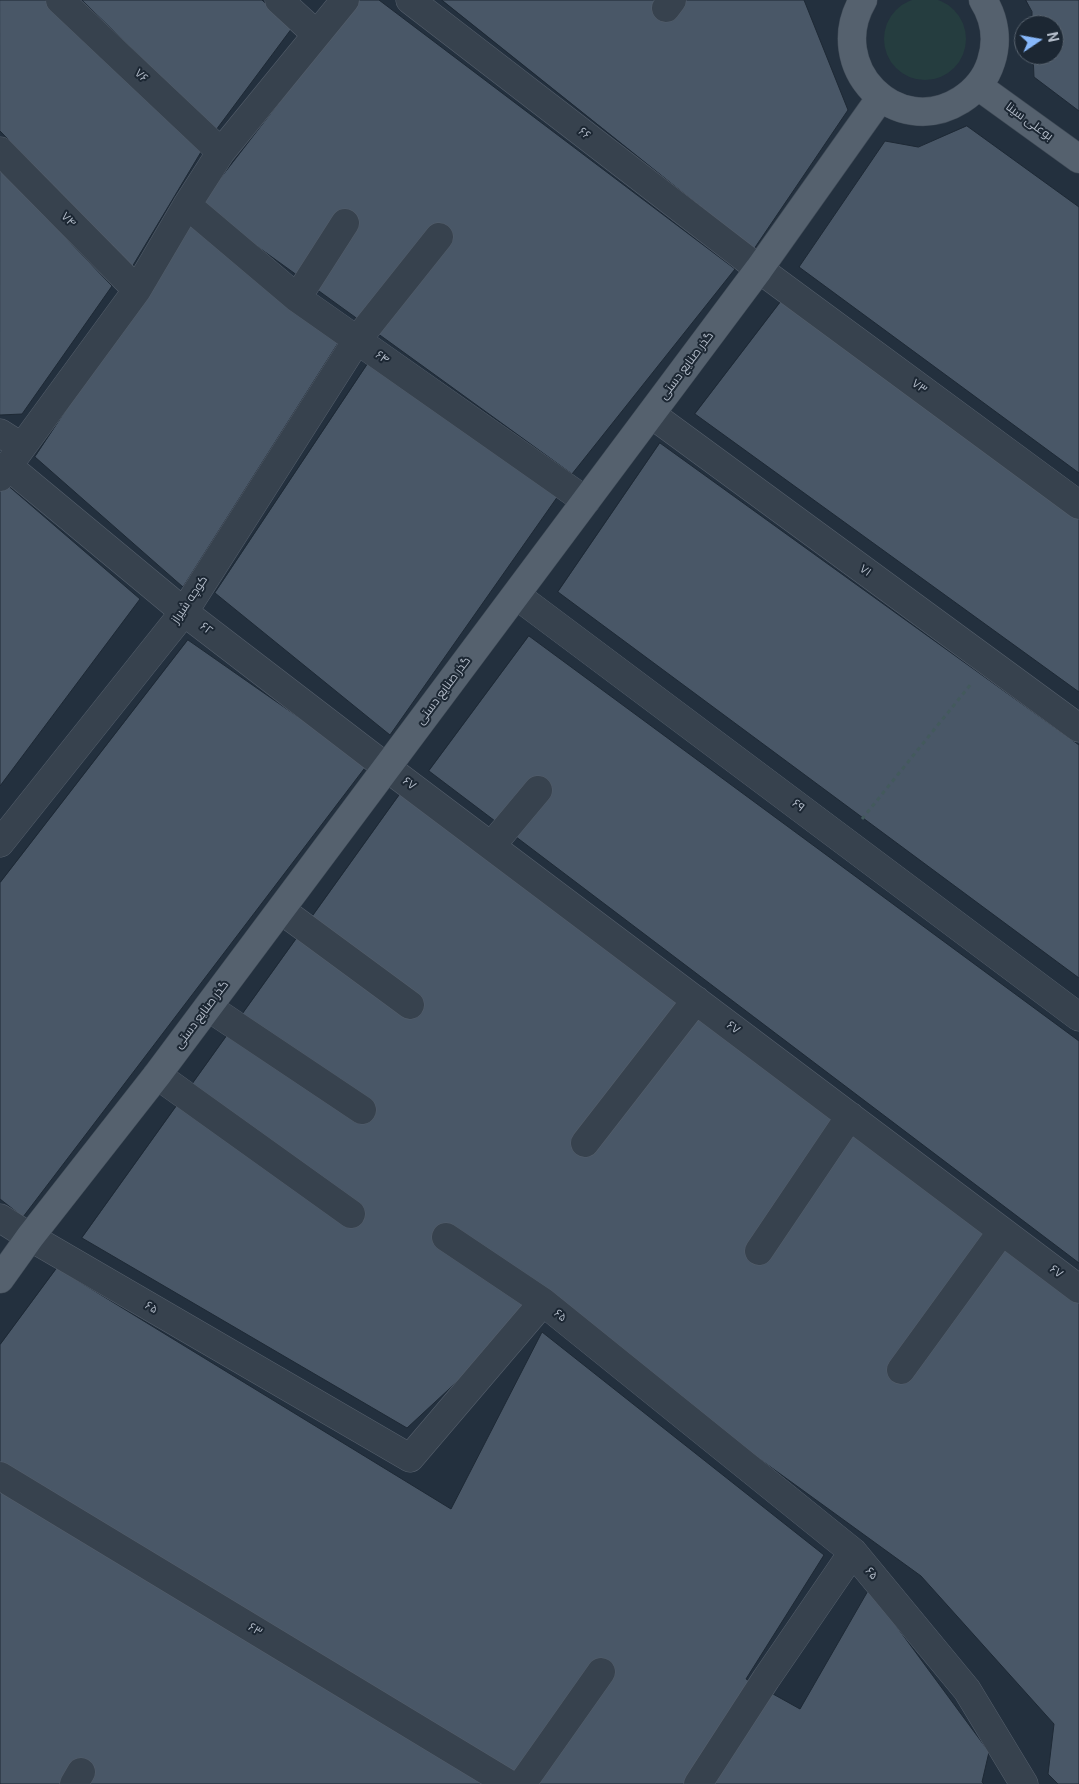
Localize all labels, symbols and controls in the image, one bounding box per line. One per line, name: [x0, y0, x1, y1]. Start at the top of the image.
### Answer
north arrow: [1014, 15, 1064, 65]
text: N: [1044, 31, 1062, 44]
street label: ۷۶: [131, 66, 151, 86]
street label: بوعلی سینا: [1003, 100, 1055, 144]
street label: ۶۶: [575, 125, 593, 143]
street label: ۷۴: [57, 209, 79, 231]
street label: گذر صنایع دستی: [657, 329, 717, 403]
street label: ۶۴: [372, 348, 392, 368]
street label: ۷۳: [908, 377, 930, 397]
street label: ۷۱: [856, 562, 874, 580]
street label: کوچه شیراز: [169, 573, 211, 627]
street label: ۶۲: [197, 620, 215, 638]
street label: گذر صنایع دستی: [414, 654, 474, 728]
street label: ۶۷: [399, 774, 419, 794]
street label: ۶۹: [789, 797, 807, 815]
street label: گذر صنایع دستی: [172, 978, 232, 1052]
street label: ۶۷: [723, 1018, 743, 1038]
street label: ۶۷: [1046, 1262, 1066, 1282]
street label: ۶۵: [142, 1299, 160, 1317]
street label: ۶۵: [551, 1307, 569, 1325]
street label: ۶۵: [862, 1565, 880, 1583]
street label: ۶۳: [245, 1620, 265, 1640]

